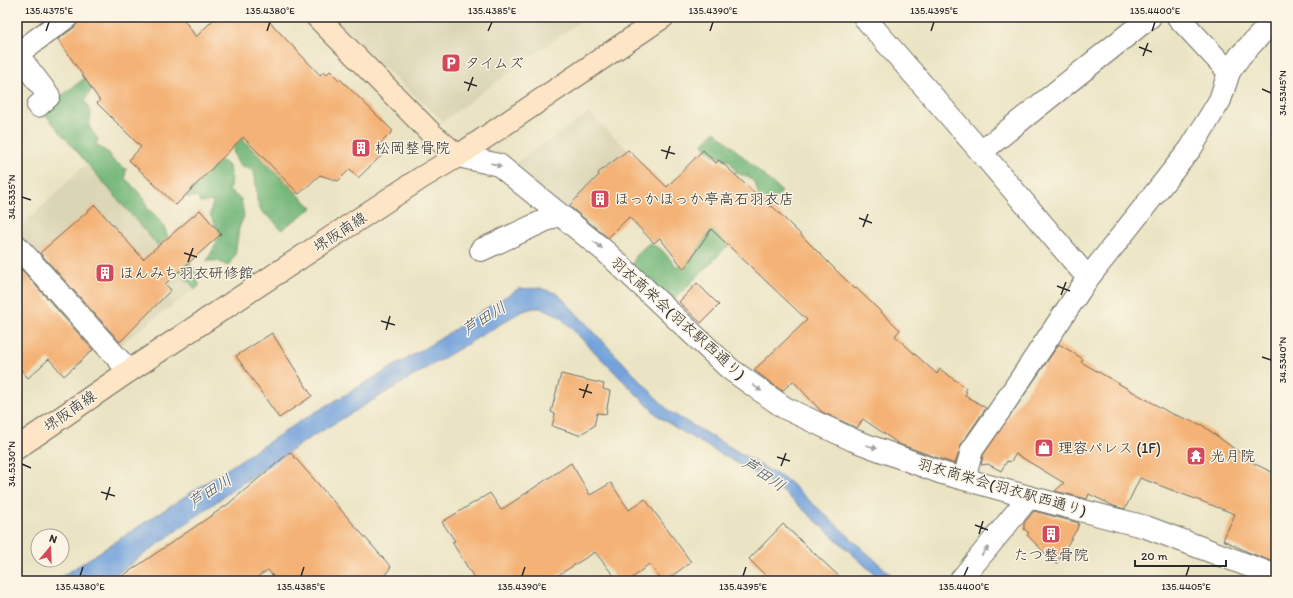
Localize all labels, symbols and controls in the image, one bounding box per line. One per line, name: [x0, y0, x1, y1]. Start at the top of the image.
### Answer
text: 135.4375°E: [25, 4, 73, 17]
text: 135.4380°E: [245, 4, 295, 17]
text: 135.4385°E: [468, 4, 517, 17]
text: 135.4390°E: [688, 4, 738, 17]
text: 135.4395°E: [910, 4, 959, 17]
text: 135.4400°E: [1130, 4, 1181, 17]
parking icon: タイムズ: [440, 52, 462, 74]
place label: タイムズ: [465, 54, 524, 72]
text: 34.5345°N: [1276, 70, 1289, 116]
building icon: 松岡整骨院: [350, 137, 372, 159]
place label: 松岡整骨院: [375, 139, 450, 157]
one-way arrow: [490, 162, 502, 168]
text: 34.5335°N: [5, 174, 18, 220]
building icon: ほっかほっか亭高石羽衣店: [589, 188, 611, 210]
place label: ほっかほっか亭高石羽衣店: [614, 190, 794, 208]
street label: 堺阪南線: [310, 208, 370, 256]
one-way arrow: [592, 241, 603, 250]
street label: 羽衣商栄会(羽衣駅西通り): [607, 253, 749, 383]
building icon: ほんみち羽衣研修館: [94, 262, 116, 284]
place label: ほんみち羽衣研修館: [119, 264, 253, 282]
water label: 芦田川: [459, 297, 509, 339]
text: 34.5340°N: [1276, 337, 1289, 383]
one-way arrow: [751, 384, 762, 392]
street label: 堺阪南線: [40, 386, 100, 436]
shop icon: 理容パレス (1F): [1033, 437, 1055, 459]
place label: 理容パレス (1F): [1058, 439, 1161, 457]
text: 34.5330°N: [5, 441, 18, 487]
one-way arrow: [866, 444, 878, 450]
temple icon: 光月院: [1185, 445, 1207, 467]
place label: 光月院: [1210, 447, 1255, 465]
water label: 芦田川: [739, 452, 789, 496]
street label: 羽衣商栄会(羽衣駅西通り): [916, 454, 1088, 520]
water label: 芦田川: [185, 470, 235, 512]
building icon: たつ整骨院: [1040, 523, 1062, 545]
north arrow: [30, 528, 70, 568]
text: N: [47, 532, 59, 546]
scale bar: [1135, 542, 1226, 568]
one-way arrow: [980, 545, 989, 556]
place label: たつ整骨院: [1013, 546, 1089, 564]
text: 20 m: [1141, 549, 1168, 563]
text: 135.4380°E: [55, 580, 105, 593]
text: 135.4385°E: [277, 580, 326, 593]
text: 135.4390°E: [497, 580, 547, 593]
text: 135.4395°E: [719, 580, 768, 593]
text: 135.4400°E: [939, 580, 990, 593]
text: 135.4405°E: [1161, 580, 1211, 593]

